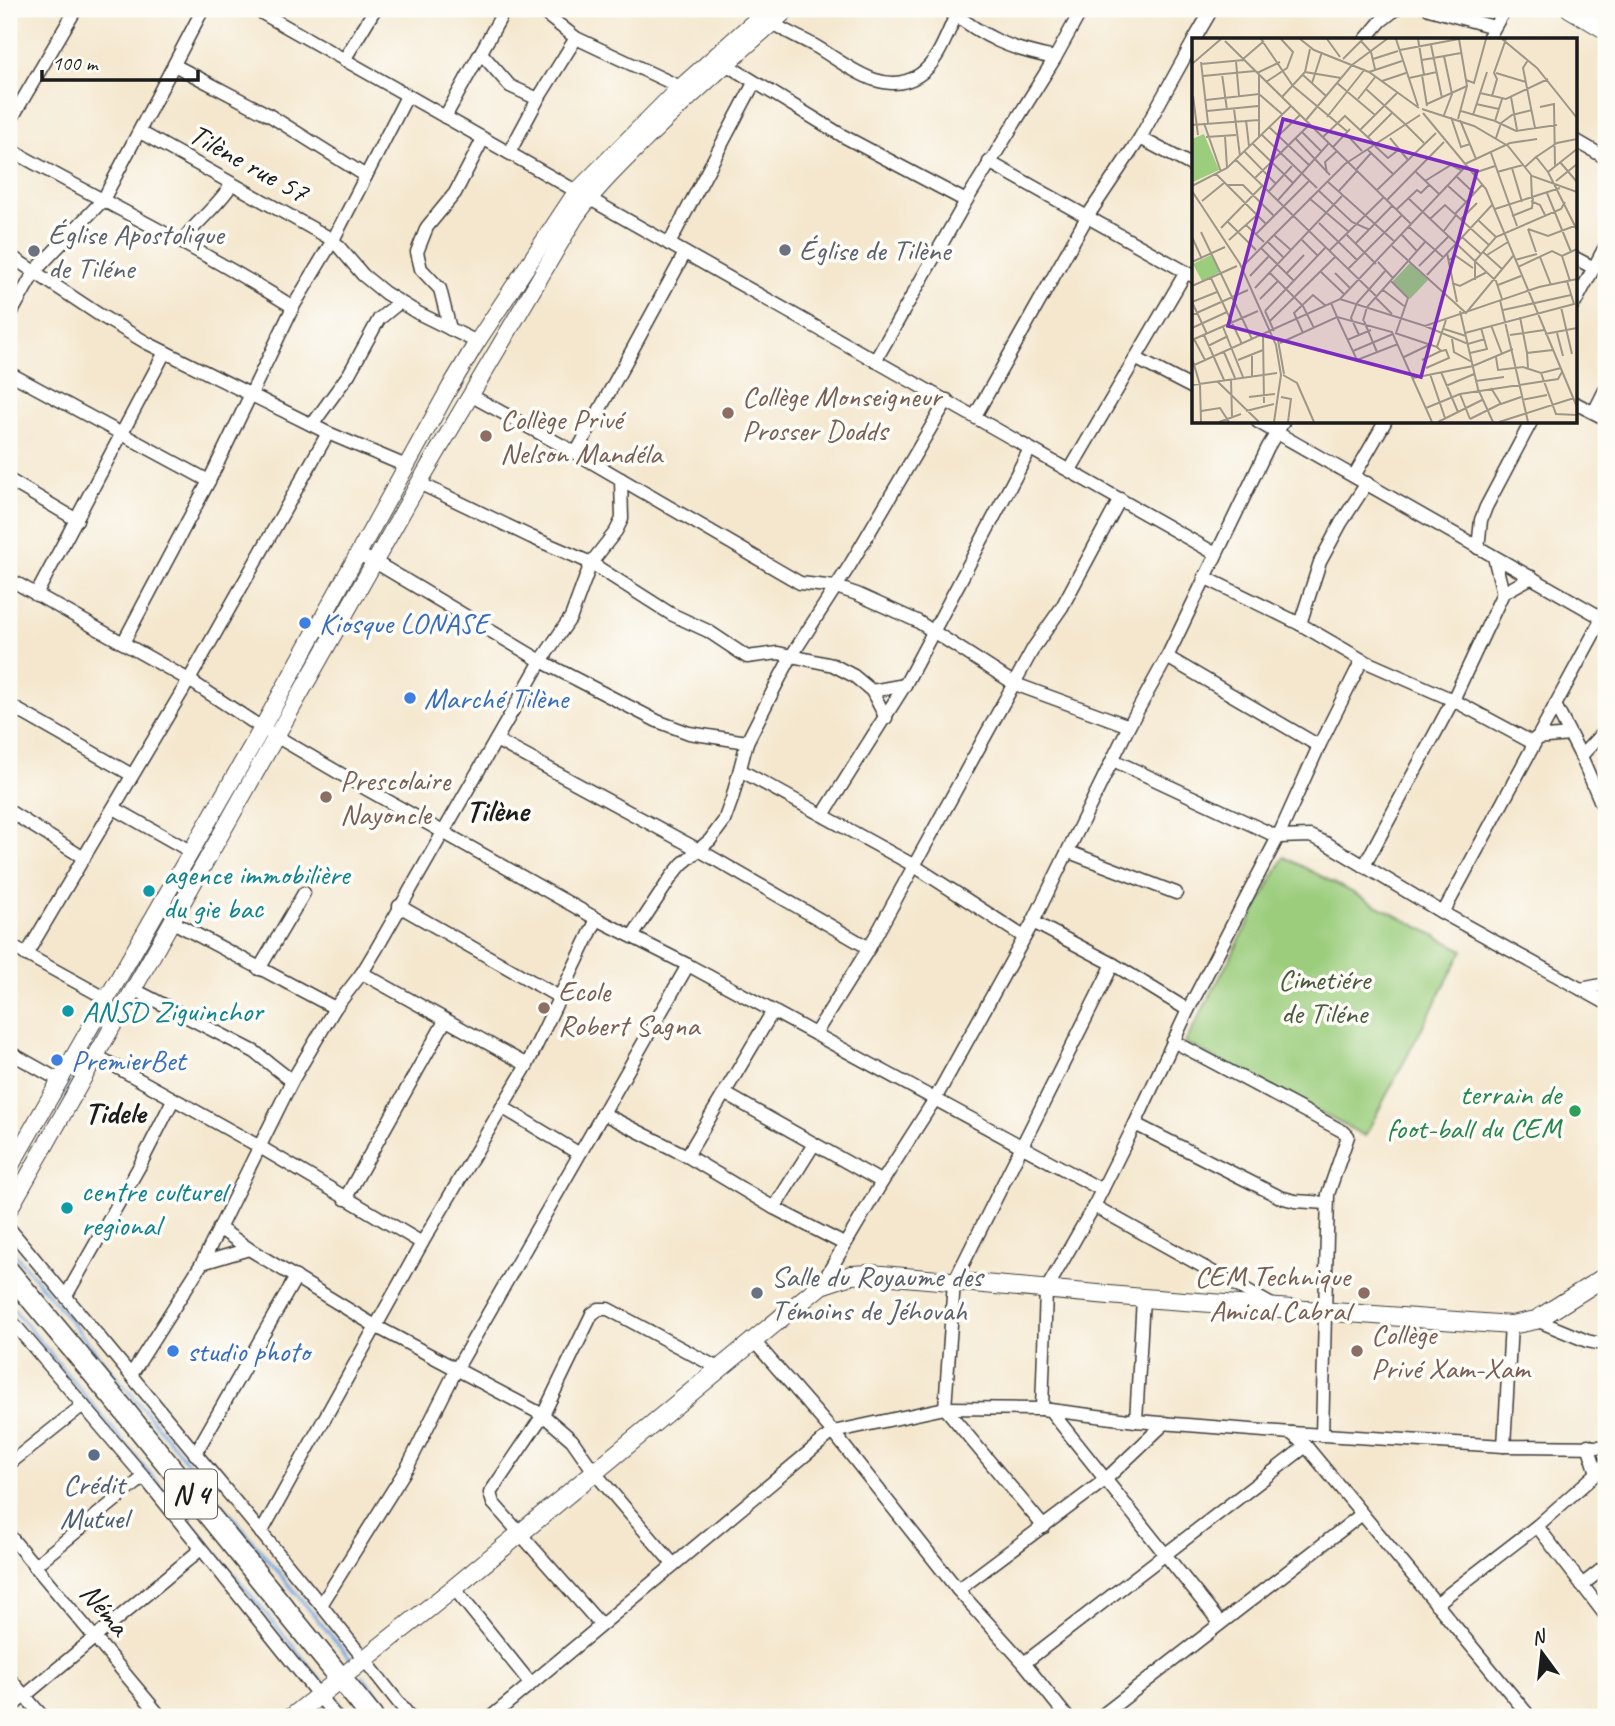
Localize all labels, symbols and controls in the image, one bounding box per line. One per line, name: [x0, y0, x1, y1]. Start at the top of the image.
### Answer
scale bar: [42, 38, 198, 82]
inset map: [1192, 38, 1576, 424]
text: 100 m: [52, 50, 99, 76]
street label: Tilène rue 57: [183, 115, 317, 212]
place label: Église Apostolique de Tiléne: [48, 215, 226, 287]
place label: Église de Tilène: [799, 231, 952, 269]
marker: Église de Tilène: [777, 242, 793, 258]
marker: Église Apostolique de Tiléne: [26, 243, 42, 259]
place label: Collège Monseigneur Prosser Dodds: [742, 377, 944, 449]
place label: Collège Privé Nelson Mandéla: [500, 400, 664, 472]
marker: Collège Monseigneur Prosser Dodds: [720, 405, 736, 421]
marker: Collège Privé Nelson Mandéla: [478, 428, 494, 444]
place label: Kiosque LONASE: [319, 604, 492, 642]
marker: Kiosque LONASE: [297, 615, 313, 631]
place label: Marché Tilène: [424, 679, 570, 717]
marker: Marché Tilène: [402, 690, 418, 706]
place label: Prescolaire Nayoncle: [340, 761, 452, 833]
marker: Prescolaire Nayoncle: [318, 789, 334, 805]
district label: Tilène: [466, 790, 532, 831]
place label: agence immobilière du gie bac: [163, 855, 351, 927]
marker: agence immobilière du gie bac: [141, 883, 157, 899]
park label: Cimetiére de Tiléne: [1278, 960, 1372, 1032]
place label: Ecole Robert Sagna: [558, 972, 701, 1044]
place label: ANSD Ziguinchor: [82, 992, 265, 1030]
marker: Ecole Robert Sagna: [536, 1000, 552, 1016]
marker: ANSD Ziguinchor: [60, 1003, 76, 1019]
place label: PremierBet: [71, 1041, 188, 1079]
marker: PremierBet: [49, 1052, 65, 1068]
place label: terrain de foot-ball du CEM: [1387, 1075, 1563, 1147]
district label: Tidele: [85, 1092, 148, 1133]
marker: terrain de foot-ball du CEM: [1567, 1103, 1583, 1119]
place label: centre culturel regional: [81, 1172, 231, 1244]
marker: centre culturel regional: [59, 1200, 75, 1216]
place label: Salle du Royaume des Témoins de Jéhovah: [771, 1257, 985, 1329]
place label: CEM Technique Amical Cabral: [1194, 1257, 1355, 1329]
marker: Salle du Royaume des Témoins de Jéhovah: [749, 1285, 765, 1301]
marker: CEM Technique Amical Cabral: [1356, 1285, 1372, 1301]
place label: Collège Privé Xam-Xam: [1371, 1315, 1532, 1387]
place label: studio photo: [187, 1332, 313, 1370]
marker: studio photo: [165, 1343, 181, 1359]
marker: Collège Privé Xam-Xam: [1349, 1343, 1365, 1359]
marker: Crédit Mutuel: [86, 1447, 102, 1463]
place label: Crédit Mutuel: [60, 1465, 133, 1537]
road number: N 4: [165, 1470, 217, 1518]
street label: Néma: [72, 1575, 139, 1645]
north arrow: [1506, 1618, 1576, 1688]
text: N: [1529, 1624, 1550, 1651]

